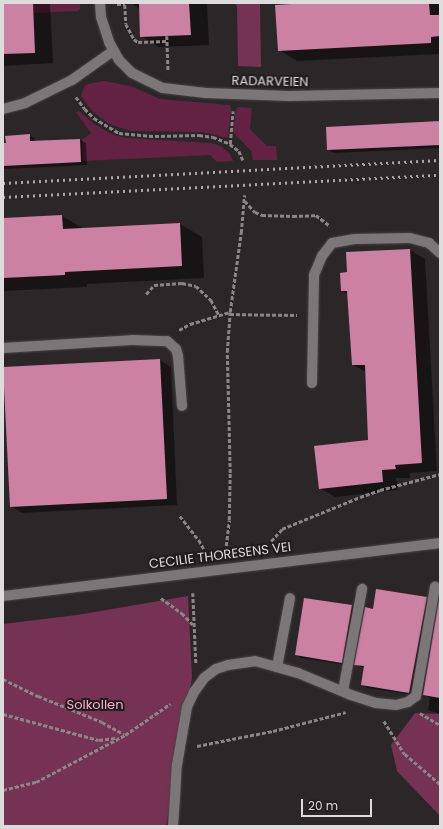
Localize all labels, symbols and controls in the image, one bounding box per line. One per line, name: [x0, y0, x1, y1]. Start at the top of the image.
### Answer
street label: RADARVEIEN: [231, 74, 309, 90]
street label: CECILIE THORESENS VEI: [148, 540, 292, 572]
park label: Solkollen: [67, 697, 123, 713]
scale bar: [303, 791, 374, 817]
text: 20 m: [308, 797, 338, 814]

